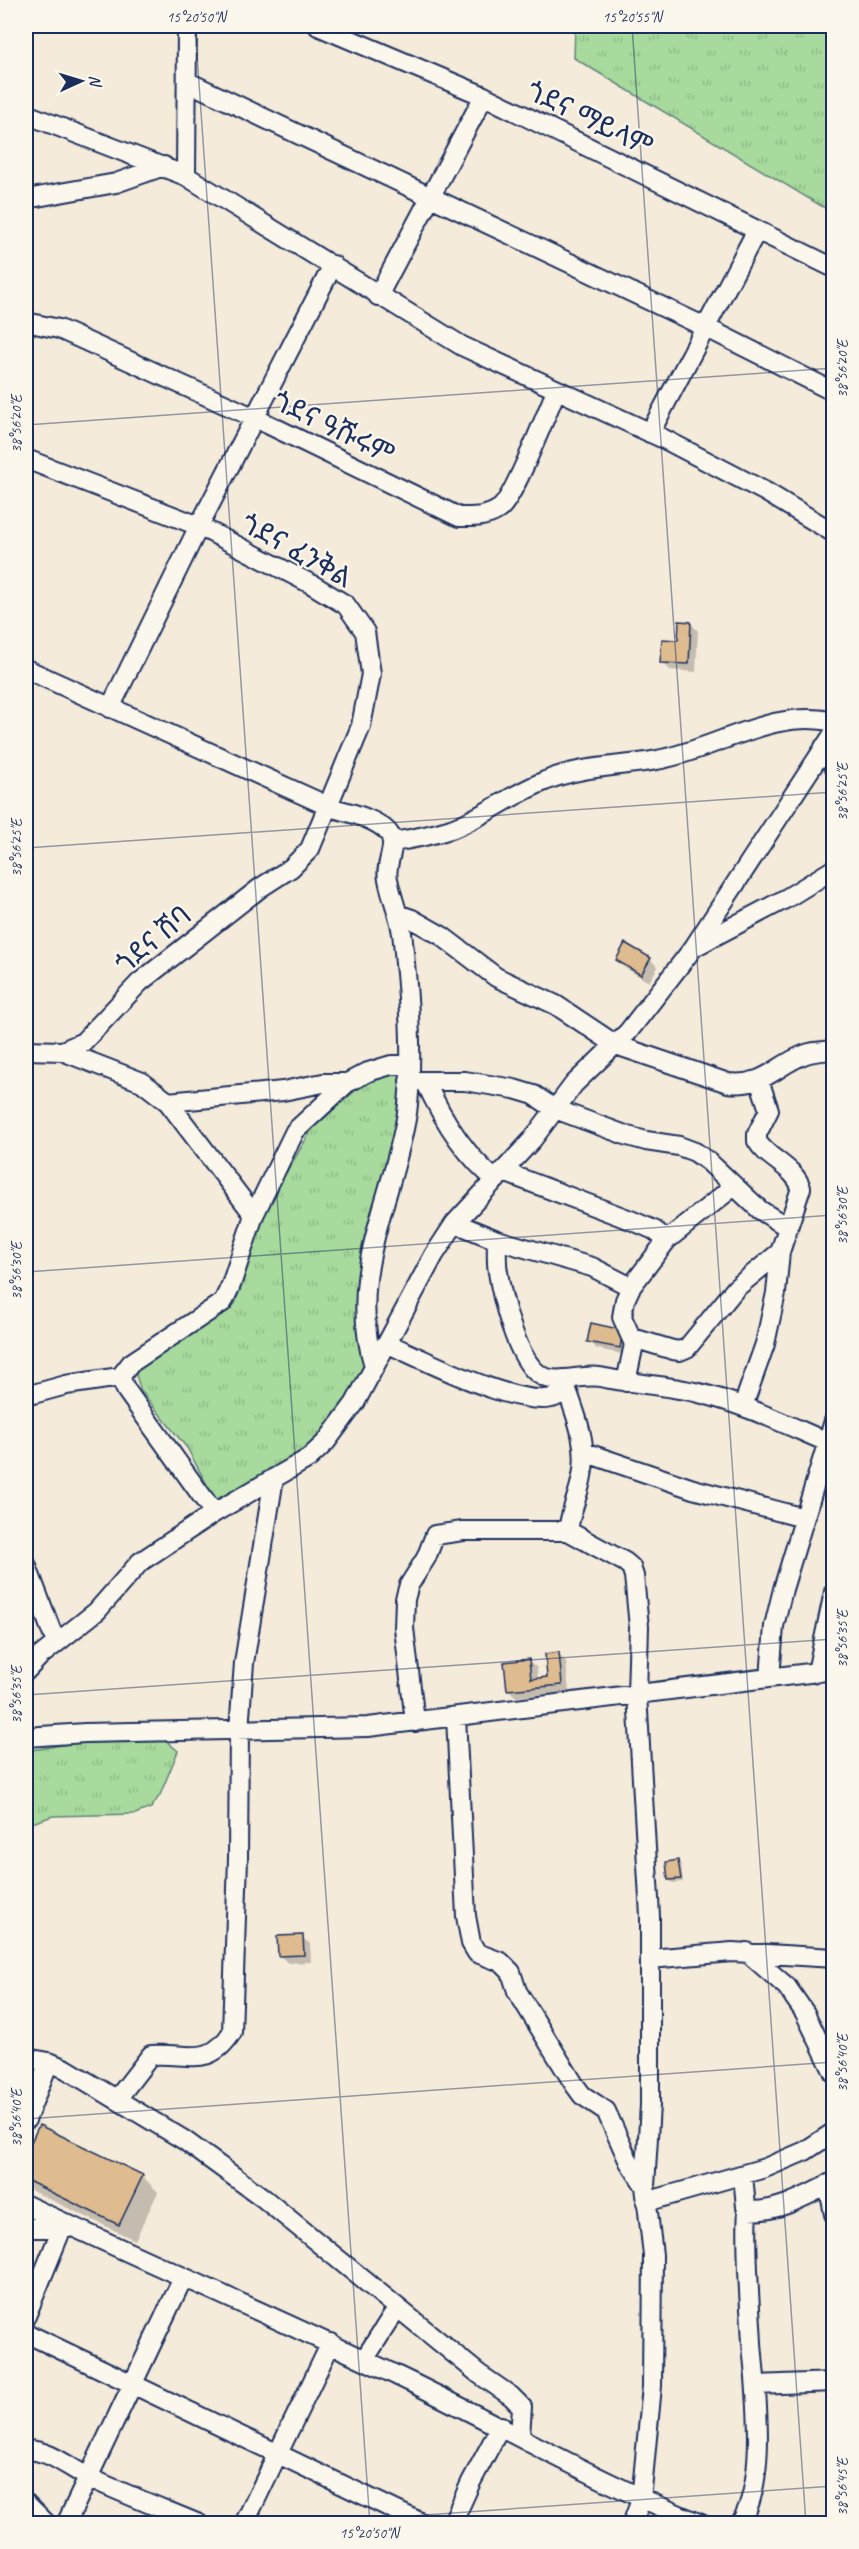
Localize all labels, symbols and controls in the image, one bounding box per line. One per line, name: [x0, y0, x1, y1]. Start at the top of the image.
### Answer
text: 15°20'50"N: [166, 8, 229, 27]
text: 15°20'55"N: [602, 8, 665, 27]
north arrow: [51, 51, 111, 111]
street label: ጎደና ማይላም: [521, 73, 659, 164]
text: N: [85, 74, 106, 89]
text: 38°56'20"E: [833, 338, 852, 398]
street label: ጎደና ዓሹሩም: [267, 383, 400, 472]
text: 38°56'20"E: [7, 393, 26, 453]
street label: ጎደና ፈንቅል: [235, 506, 359, 595]
text: 38°56'25"E: [833, 761, 852, 821]
text: 38°56'25"E: [7, 817, 26, 877]
street label: ጎደና ሸባ: [108, 898, 198, 981]
text: 38°56'30"E: [833, 1185, 852, 1245]
text: 38°56'30"E: [7, 1240, 26, 1300]
text: 38°56'35"E: [833, 1608, 852, 1668]
text: 38°56'35"E: [7, 1664, 26, 1724]
text: 38°56'40"E: [833, 2032, 852, 2092]
text: 38°56'40"E: [7, 2087, 26, 2147]
text: 38°56'45"E: [833, 2456, 852, 2516]
text: 15°20'50"N: [339, 2524, 402, 2543]

